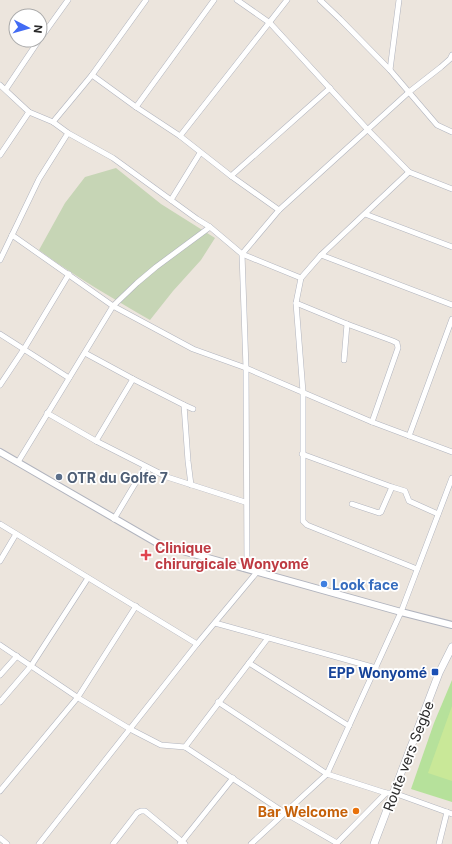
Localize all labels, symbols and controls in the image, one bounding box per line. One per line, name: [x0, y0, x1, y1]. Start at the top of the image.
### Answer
north arrow: [8, 8, 48, 48]
text: N: [31, 24, 45, 34]
place label: OTR du Golfe 7: [67, 469, 168, 486]
marker: OTR du Golfe 7: [54, 472, 64, 482]
place label: Clinique chirurgicale Wonyomé: [155, 539, 309, 572]
marker: Clinique chirurgicale Wonyomé: [140, 549, 152, 561]
place label: Look face: [332, 576, 399, 593]
marker: Look face: [319, 579, 329, 589]
place label: EPP Wonyomé: [328, 664, 427, 681]
marker: EPP Wonyomé: [430, 667, 440, 677]
street label: Route vers Segbe: [379, 698, 437, 814]
place label: Bar Welcome: [258, 803, 348, 820]
marker: Bar Welcome: [351, 806, 361, 816]

